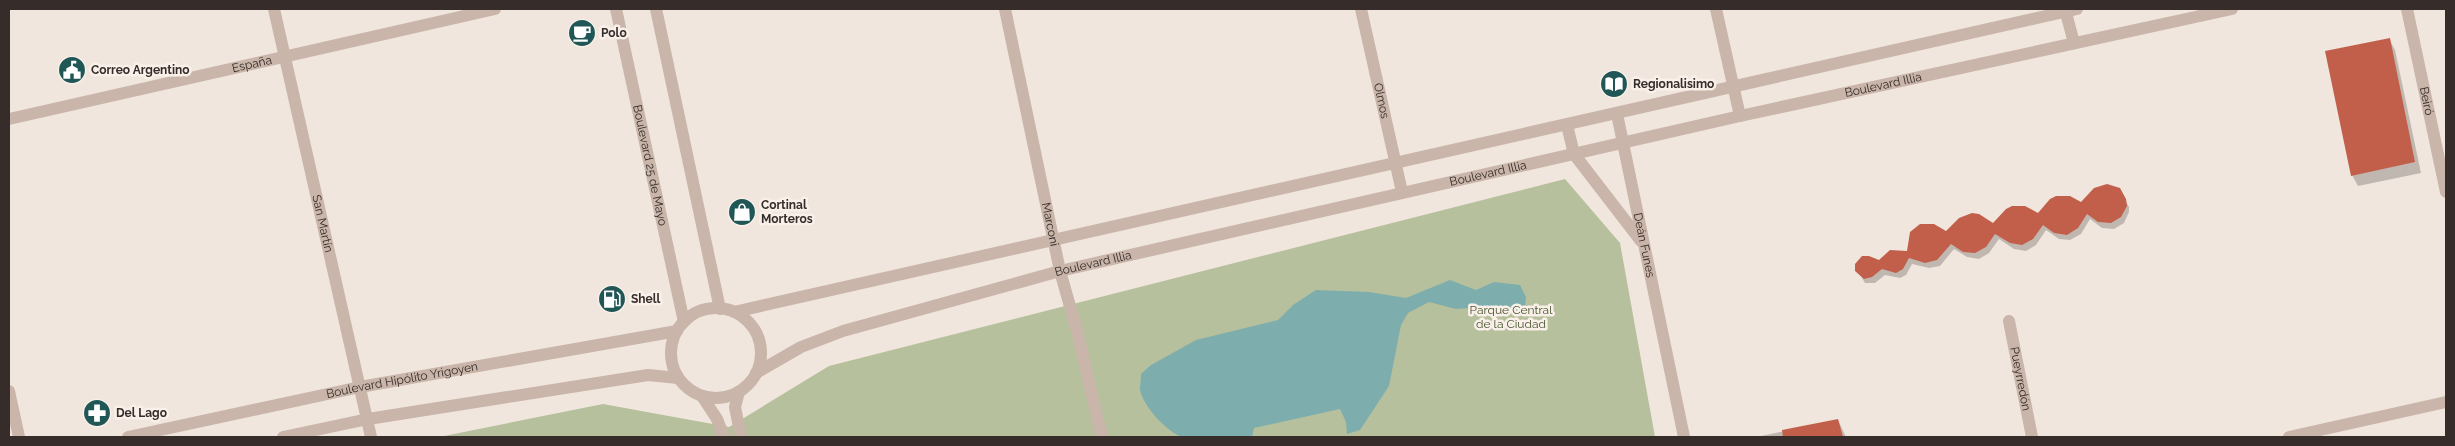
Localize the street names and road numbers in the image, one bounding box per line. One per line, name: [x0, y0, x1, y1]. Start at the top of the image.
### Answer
street label: España: [231, 53, 273, 75]
street label: Boulevard Illia: [1843, 70, 1923, 100]
street label: Olmos: [1371, 82, 1392, 120]
street label: Beiró: [2417, 85, 2436, 116]
street label: Boulevard 25 de Mayo: [630, 104, 670, 227]
street label: Boulevard Illia: [1448, 158, 1528, 189]
street label: San Martín: [309, 193, 336, 254]
street label: Marconi: [1039, 201, 1062, 247]
street label: Deán Funes: [1631, 212, 1658, 279]
street label: Boulevard Illia: [1053, 248, 1133, 279]
street label: Pueyrredón: [2007, 346, 2034, 412]
street label: Boulevard Hipólito Yrigoyen: [325, 359, 479, 401]

